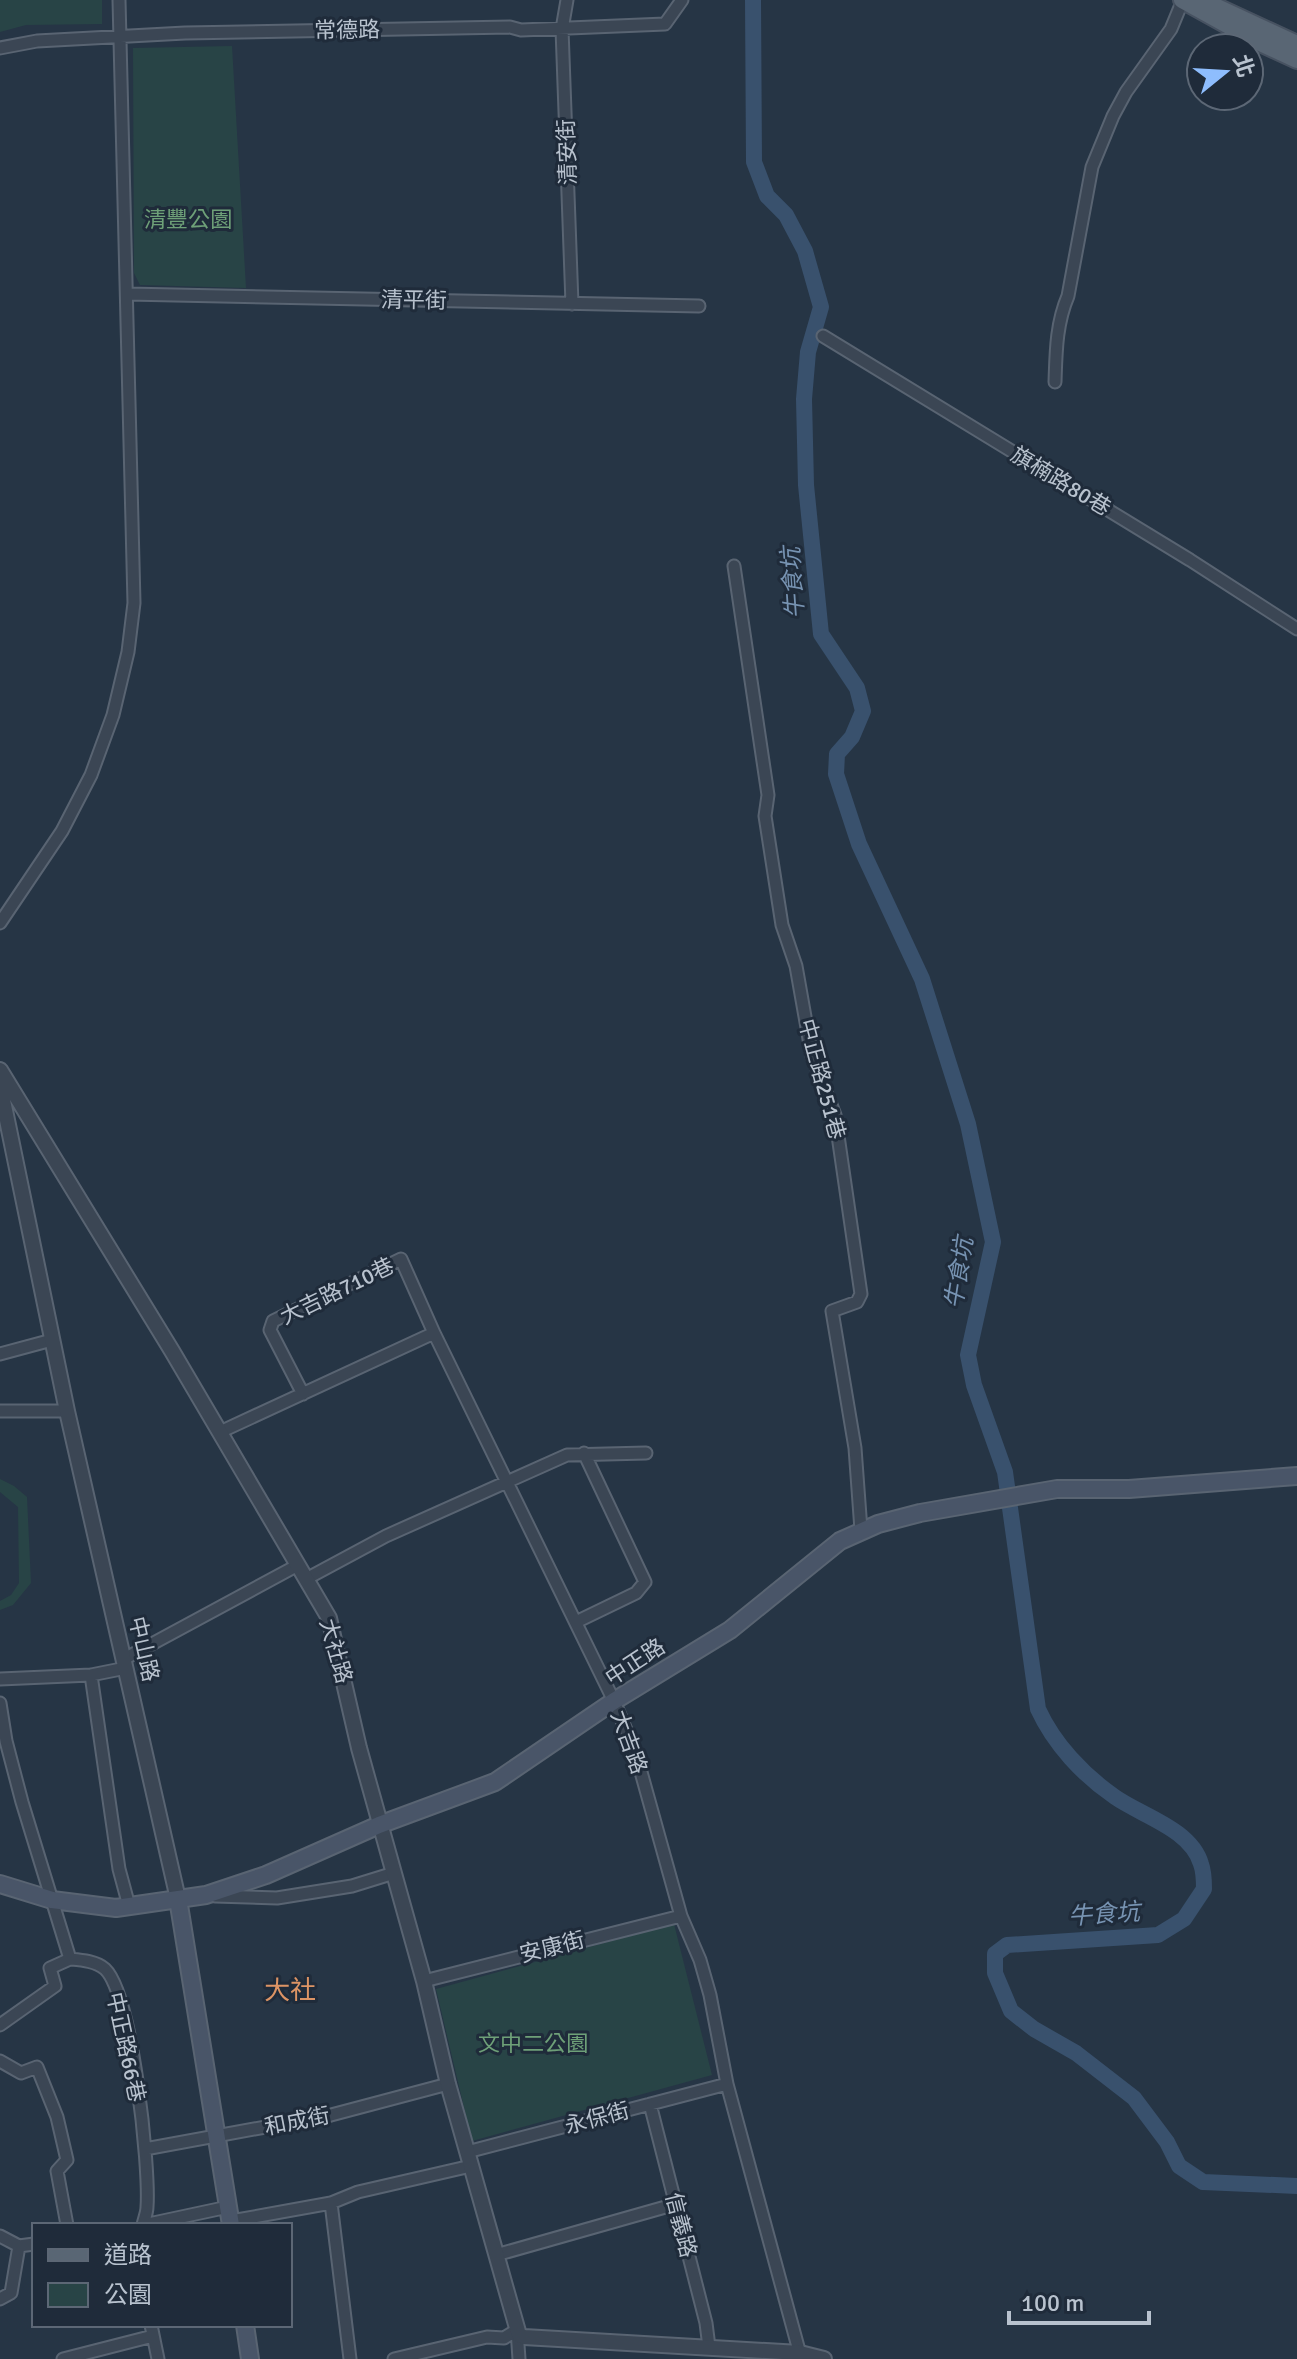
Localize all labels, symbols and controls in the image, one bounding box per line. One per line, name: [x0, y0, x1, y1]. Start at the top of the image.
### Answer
street label: 常德路: [314, 16, 380, 44]
north arrow: [1185, 32, 1265, 112]
text: 北: [1227, 51, 1260, 81]
street label: 清安街: [552, 119, 582, 185]
park label: 清豐公園: [144, 206, 232, 233]
street label: 清平街: [381, 286, 447, 314]
street label: 旗楠路80巷: [1006, 441, 1116, 521]
water label: 牛食坑: [775, 543, 810, 620]
street label: 中正路251巷: [793, 1016, 851, 1142]
water label: 牛食坑: [939, 1232, 980, 1311]
street label: 大吉路710巷: [276, 1252, 398, 1330]
street label: 中山路: [123, 1614, 165, 1684]
street label: 大社路: [314, 1616, 358, 1686]
street label: 中正路: [600, 1633, 670, 1691]
street label: 大吉路: [605, 1706, 653, 1778]
water label: 牛食坑: [1067, 1896, 1144, 1931]
street label: 安康街: [517, 1926, 587, 1968]
district label: 大社: [264, 1975, 316, 2007]
street label: 中正路66巷: [101, 1990, 151, 2104]
park label: 文中二公園: [478, 2030, 588, 2057]
street label: 永保街: [562, 2096, 632, 2140]
street label: 和成街: [262, 2101, 332, 2141]
street label: 信義路: [660, 2190, 702, 2260]
legend: [32, 2223, 292, 2327]
text: 道路: [104, 2240, 152, 2270]
scale bar: [1009, 2275, 1149, 2325]
text: 公園: [104, 2280, 152, 2310]
text: 100 m: [1021, 2288, 1084, 2318]

